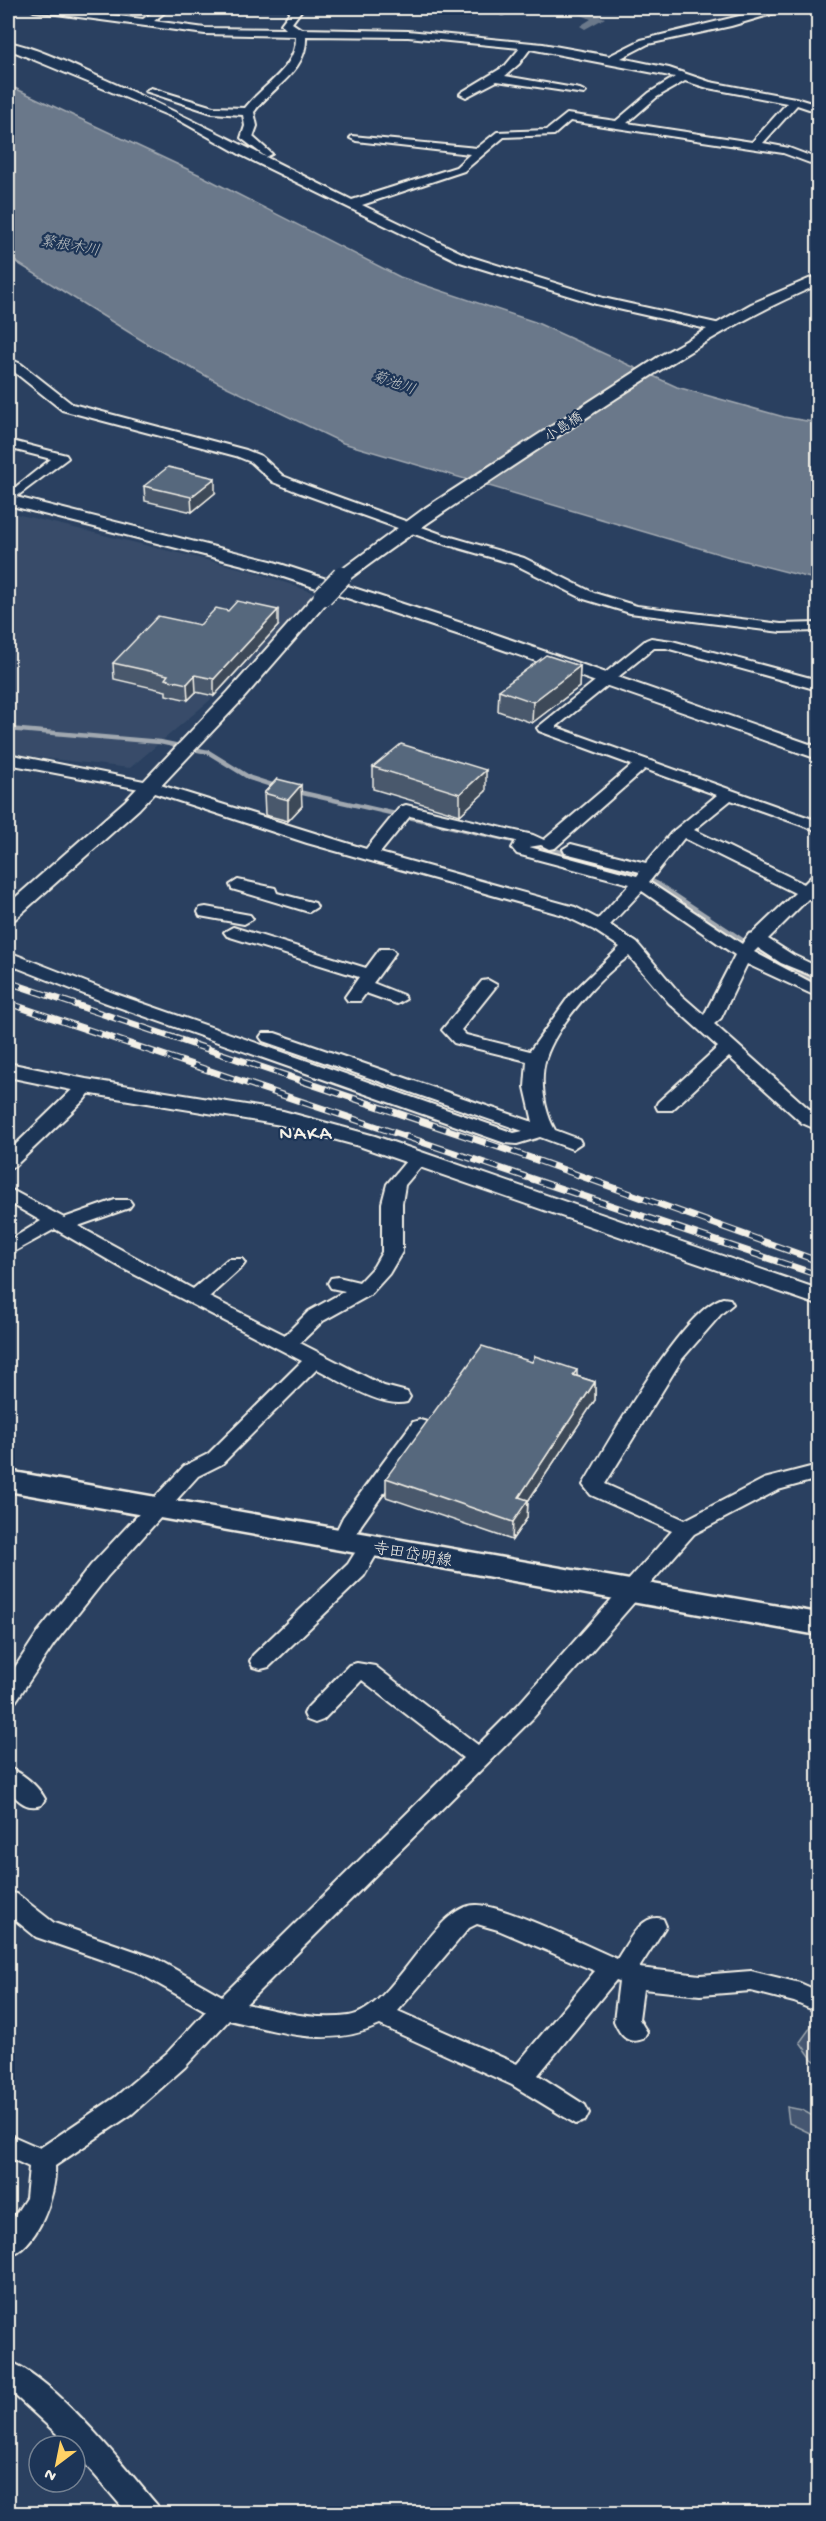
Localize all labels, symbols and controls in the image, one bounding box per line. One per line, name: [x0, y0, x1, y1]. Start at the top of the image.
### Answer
water label: 繁根木川: [39, 232, 101, 261]
water label: 菊池川: [369, 367, 418, 400]
street label: 小島橋: [542, 410, 587, 447]
district label: NAKA: [279, 1124, 333, 1147]
street label: 寺田岱明線: [371, 1538, 454, 1573]
north arrow: [27, 2434, 87, 2494]
text: N: [41, 2463, 60, 2485]

